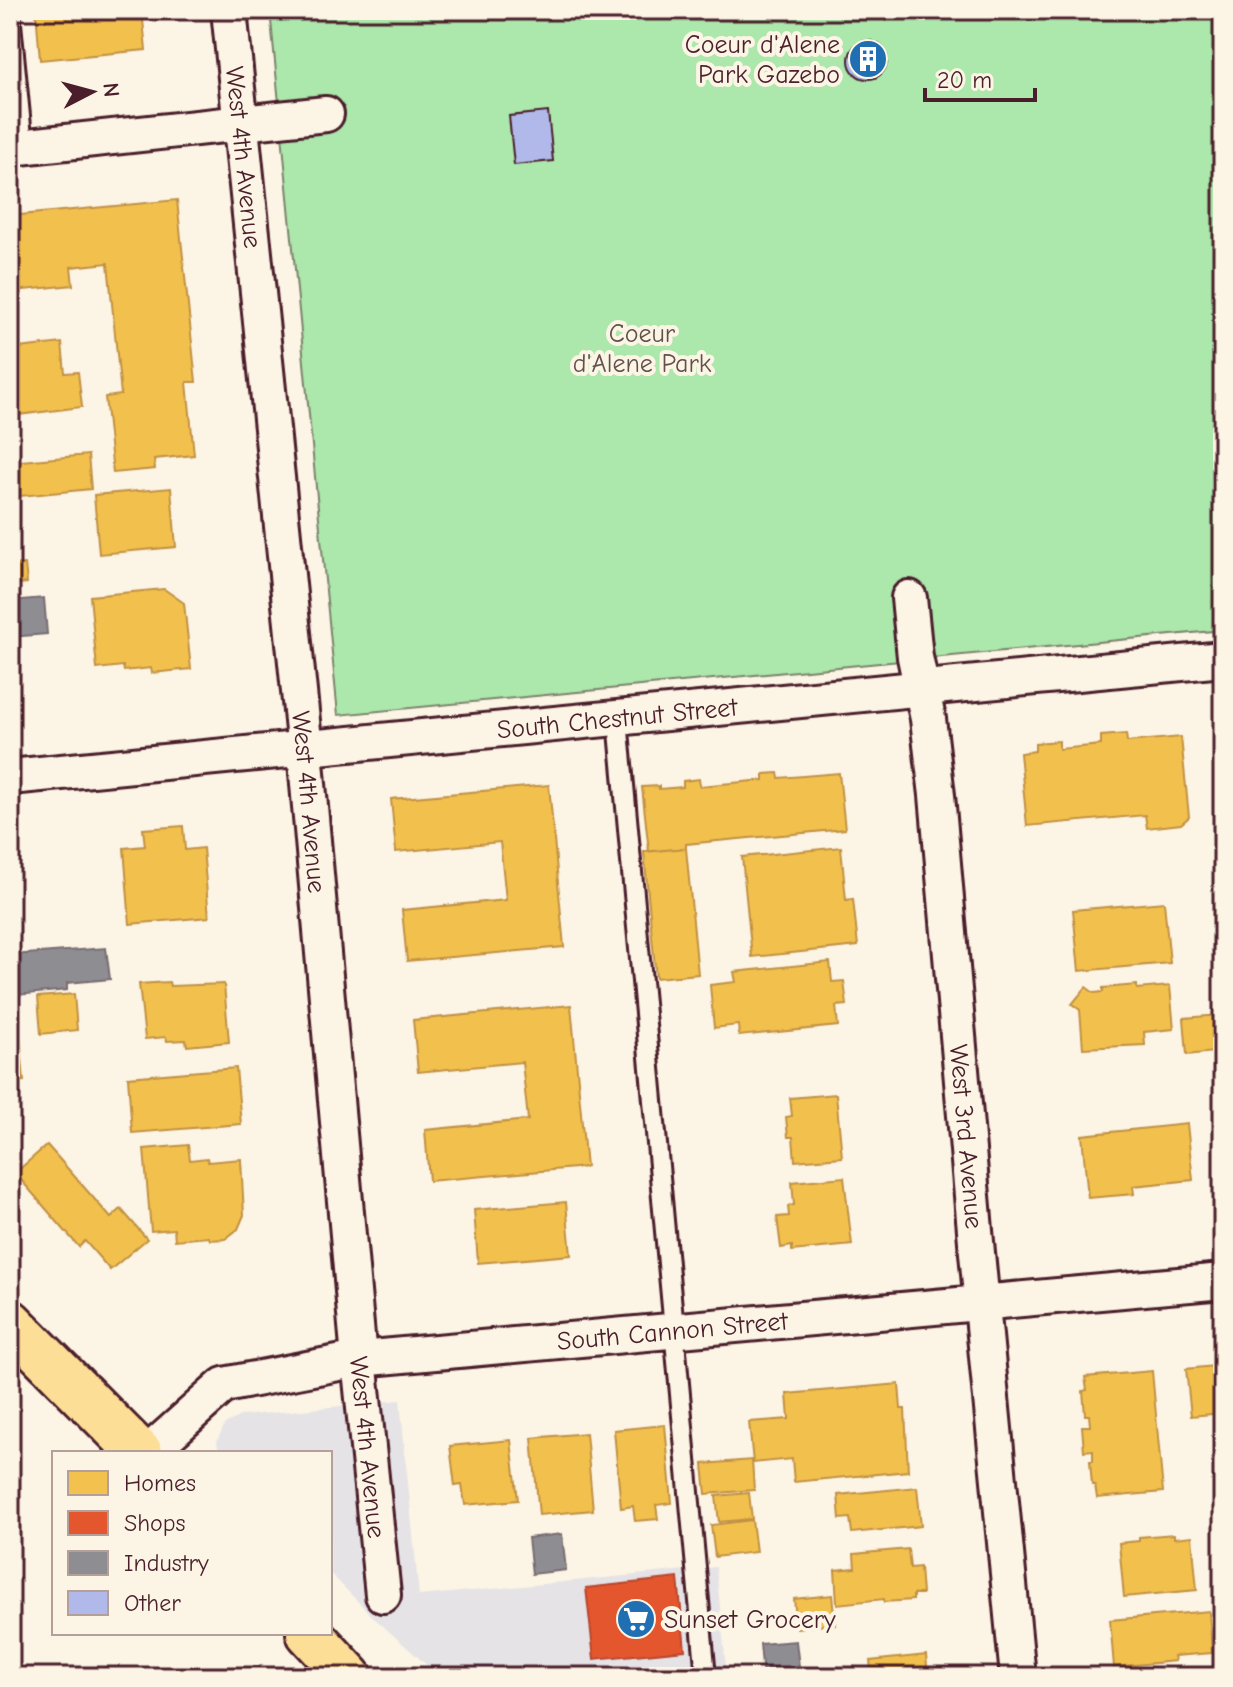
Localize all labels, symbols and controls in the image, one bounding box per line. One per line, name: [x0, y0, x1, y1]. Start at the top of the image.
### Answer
place label: Coeur d'Alene Park Gazebo: [685, 30, 840, 90]
building icon: Coeur d'Alene Park Gazebo: [847, 38, 889, 80]
north arrow: [52, 52, 132, 132]
scale bar: [925, 52, 1035, 102]
street label: West 4th Avenue: [219, 65, 267, 250]
text: 20 m: [937, 66, 992, 94]
text: N: [97, 82, 125, 99]
park label: Coeur d'Alene Park: [573, 319, 712, 379]
street label: South Chestnut Street: [496, 692, 740, 746]
street label: West 4th Avenue: [285, 710, 332, 894]
street label: West 3rd Avenue: [943, 1043, 989, 1230]
street label: South Cannon Street: [556, 1306, 791, 1357]
street label: West 4th Avenue: [343, 1355, 391, 1540]
legend: [52, 1451, 332, 1635]
text: Homes: [124, 1469, 196, 1497]
text: Shops: [124, 1509, 185, 1537]
text: Industry: [124, 1549, 209, 1577]
text: Other: [124, 1589, 181, 1617]
supermarket icon: Sunset Grocery: [615, 1598, 657, 1640]
place label: Sunset Grocery: [664, 1605, 836, 1635]

